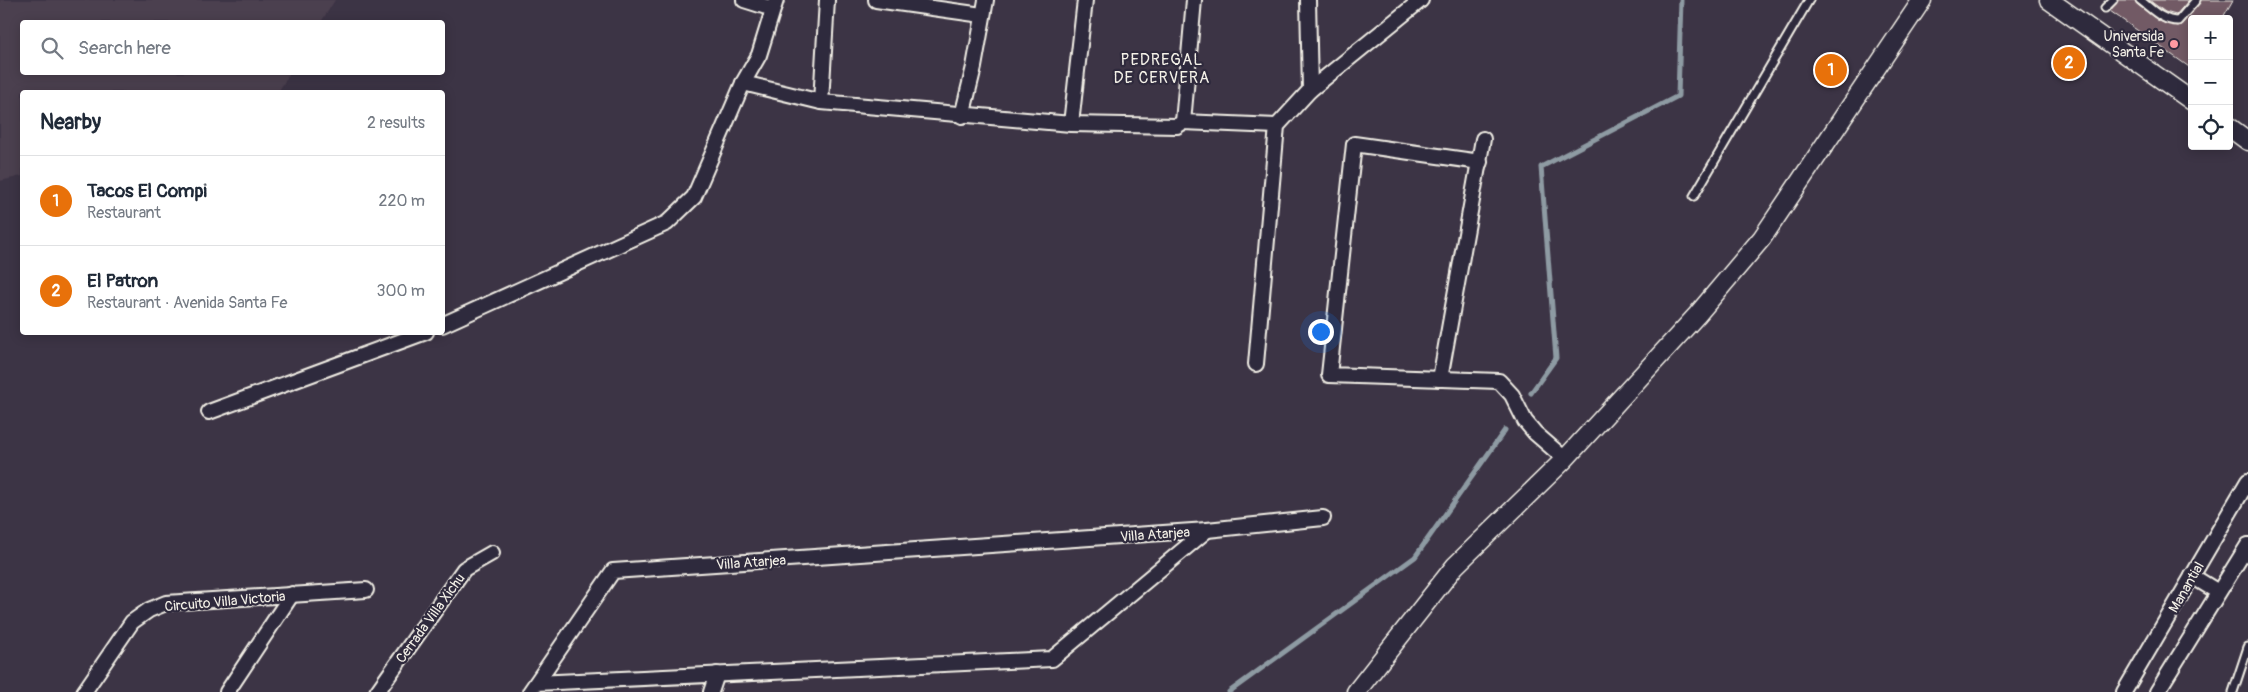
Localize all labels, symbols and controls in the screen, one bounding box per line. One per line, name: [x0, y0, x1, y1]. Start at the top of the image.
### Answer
map controls: [2188, 15, 2233, 150]
button: +: [2188, 15, 2233, 60]
search box: [20, 20, 445, 75]
place label: Universida Santa Fe: [2104, 28, 2164, 61]
icon: search: [38, 34, 66, 62]
text: Search here: [78, 36, 171, 60]
marker: Universida Santa Fe: [2168, 38, 2180, 50]
pin: 2: [2053, 44, 2085, 82]
district label: PEDREGAL DE CERVERA: [1114, 50, 1210, 88]
pin: 1: [1815, 51, 1847, 89]
button: −: [2188, 60, 2233, 105]
button: locate: [2188, 105, 2233, 150]
text: Nearby: [40, 109, 101, 136]
text: 2 results: [367, 113, 425, 133]
text: Tacos El Compi: [87, 179, 207, 203]
text: 1: [53, 191, 59, 211]
text: 220 m: [379, 191, 425, 211]
text: Restaurant: [87, 203, 161, 223]
text: El Patron: [87, 269, 158, 293]
text: 2: [52, 281, 60, 301]
text: 300 m: [377, 281, 425, 301]
text: Restaurant · Avenida Santa Fe: [87, 293, 287, 313]
your location: [1308, 319, 1334, 345]
street label: Villa Atarjea: [1120, 524, 1191, 545]
street label: Villa Atarjea: [716, 552, 787, 573]
street label: Manantial: [2165, 559, 2208, 616]
street label: Cerrada Villa Xichu: [392, 570, 469, 666]
street label: Circuito Villa Victoria: [164, 588, 286, 615]

